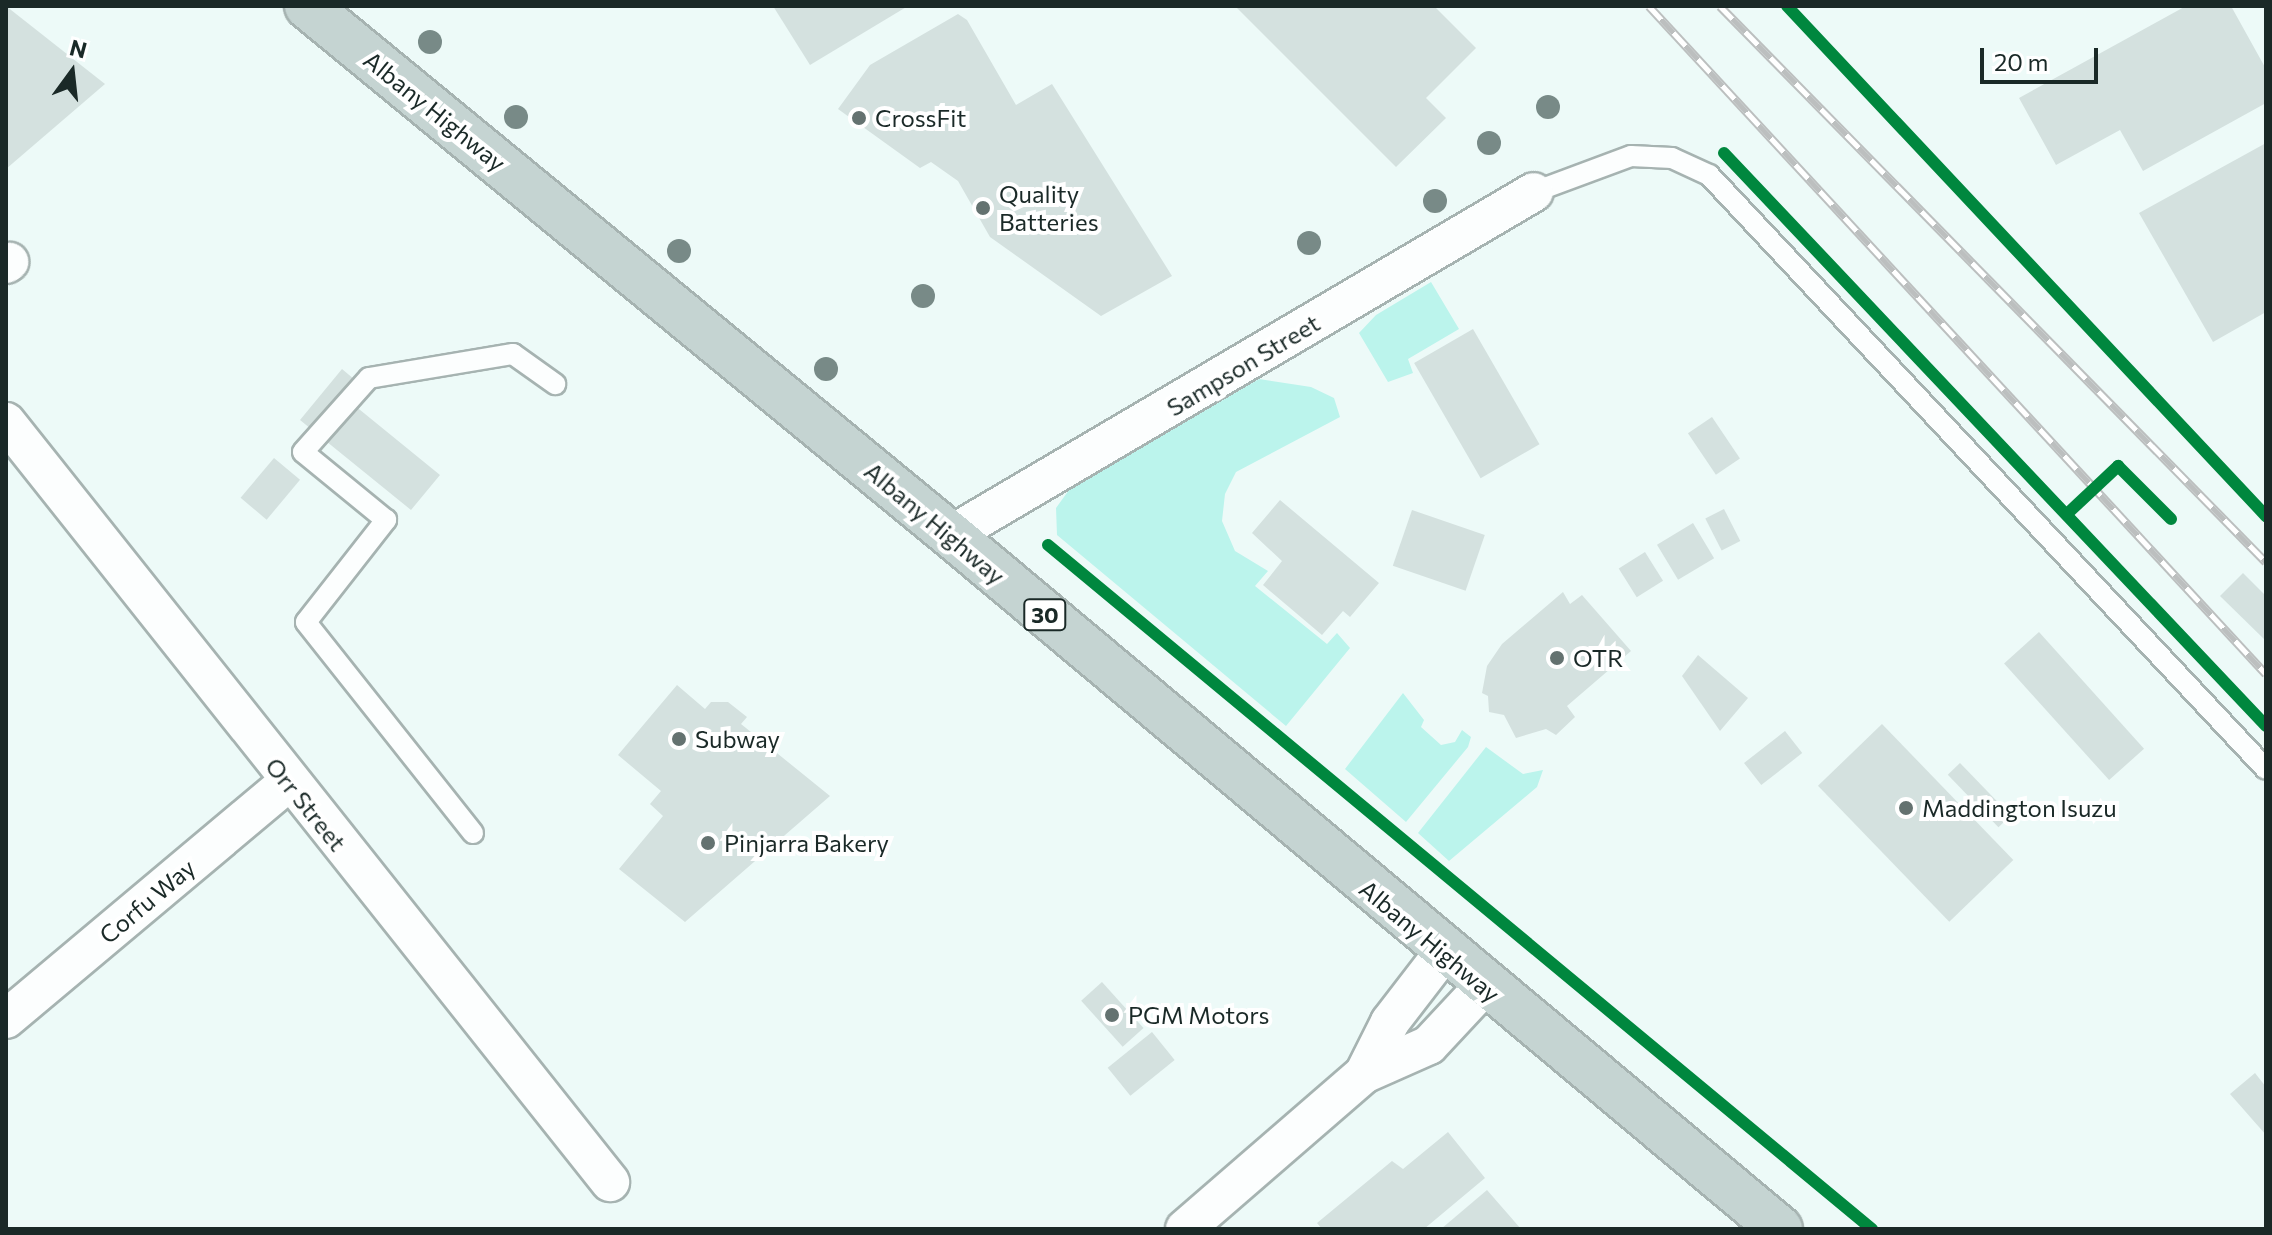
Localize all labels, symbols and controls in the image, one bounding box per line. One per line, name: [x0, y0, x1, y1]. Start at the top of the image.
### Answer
north arrow: [32, 32, 112, 112]
scale bar: [1984, 32, 2102, 82]
text: N: [67, 33, 90, 64]
street label: Albany Highway: [358, 45, 512, 177]
text: 20 m: [1994, 47, 2048, 76]
place label: CrossFit: [875, 104, 966, 132]
marker: CrossFit: [850, 109, 868, 127]
place label: Quality Batteries: [999, 180, 1099, 236]
marker: Quality Batteries: [974, 199, 992, 217]
street label: Sampson Street: [1161, 308, 1325, 422]
street label: Albany Highway: [859, 456, 1011, 590]
road number: 30: [1023, 597, 1067, 633]
place label: OTR: [1573, 644, 1623, 672]
marker: OTR: [1548, 649, 1566, 667]
place label: Subway: [695, 725, 780, 753]
marker: Subway: [670, 730, 688, 748]
street label: Orr Street: [260, 752, 352, 856]
place label: Maddington Isuzu: [1922, 794, 2117, 822]
marker: Maddington Isuzu: [1897, 799, 1915, 817]
place label: Pinjarra Bakery: [724, 829, 889, 857]
marker: Pinjarra Bakery: [699, 834, 717, 852]
street label: Corfu Way: [93, 853, 201, 949]
street label: Albany Highway: [1354, 874, 1506, 1008]
place label: PGM Motors: [1128, 1001, 1269, 1029]
marker: PGM Motors: [1103, 1006, 1121, 1024]

